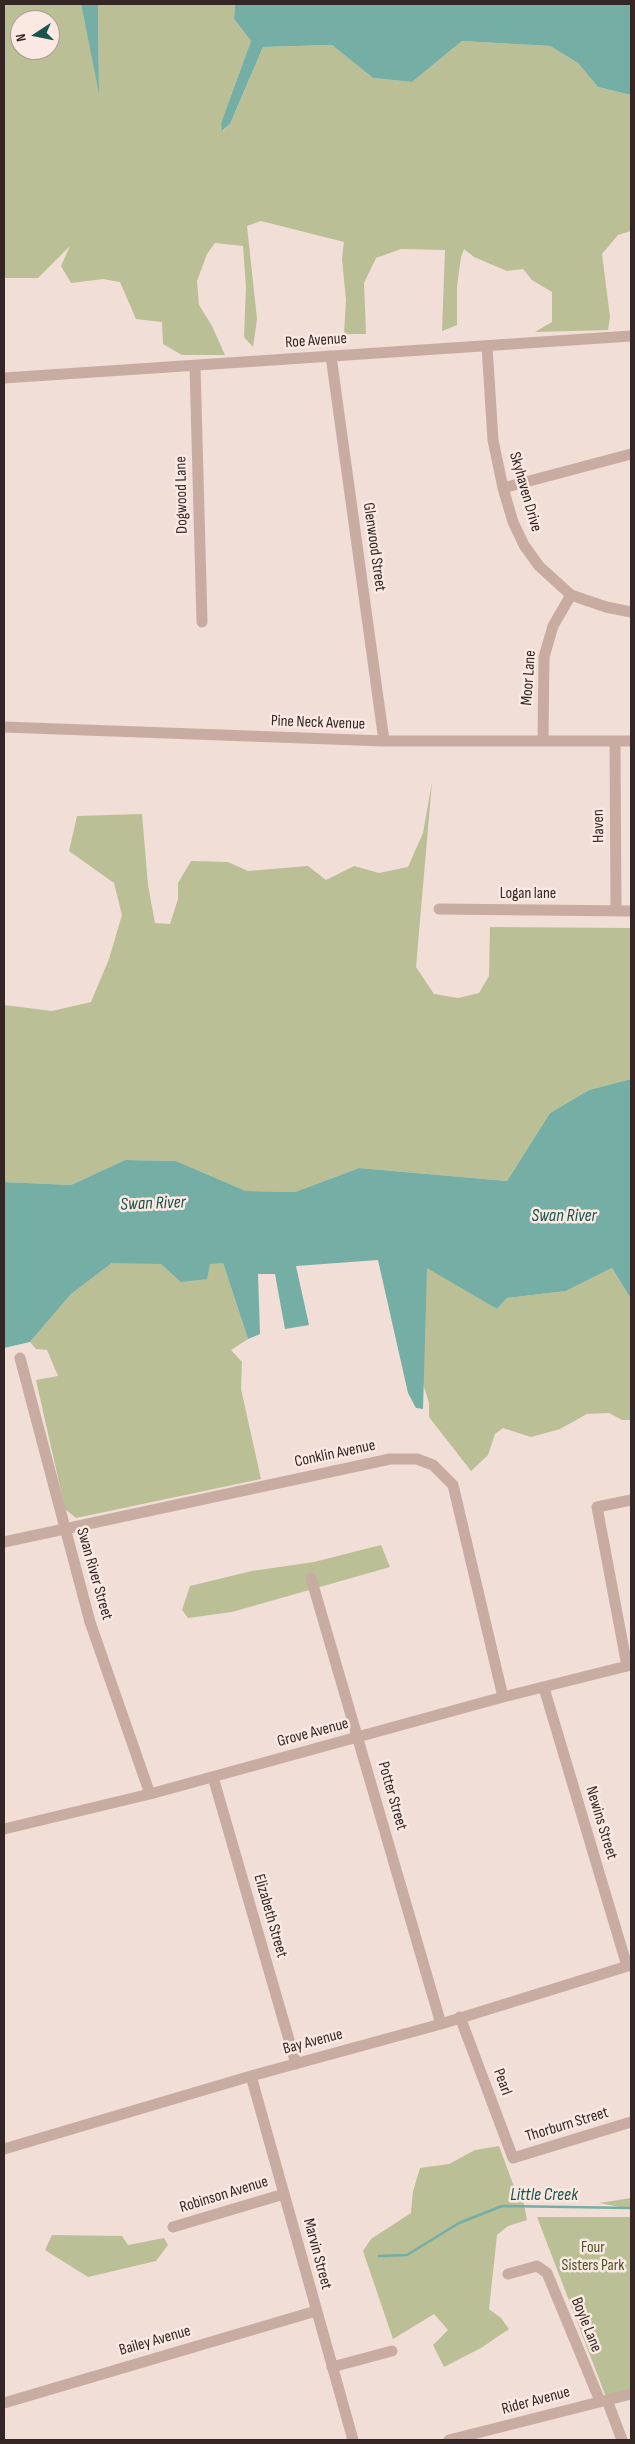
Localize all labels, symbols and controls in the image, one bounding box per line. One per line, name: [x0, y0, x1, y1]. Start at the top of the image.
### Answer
north arrow: [10, 10, 60, 60]
text: N: [12, 32, 30, 43]
street label: Roe Avenue: [284, 329, 348, 353]
street label: Skyhaven Drive: [504, 450, 546, 534]
street label: Dogwood Lane: [172, 456, 192, 534]
street label: Glenwood Street: [358, 501, 390, 593]
street label: Moor Lane: [517, 650, 541, 706]
street label: Pine Neck Avenue: [271, 712, 365, 734]
street label: Haven: [589, 809, 609, 843]
street label: Logan lane: [500, 884, 556, 904]
water label: Swan River: [120, 1192, 186, 1216]
water label: Swan River: [531, 1205, 597, 1227]
street label: Conklin Avenue: [293, 1436, 377, 1472]
street label: Swan River Street: [72, 1526, 116, 1622]
street label: Grove Avenue: [275, 1714, 351, 1752]
street label: Potter Street: [373, 1760, 411, 1832]
street label: Newins Street: [581, 1784, 621, 1862]
street label: Elizabeth Street: [249, 1872, 291, 1960]
street label: Bay Avenue: [281, 2025, 345, 2059]
street label: Pearl: [488, 2066, 516, 2098]
street label: Thorburn Street: [523, 2103, 611, 2147]
street label: Robinson Avenue: [178, 2172, 270, 2218]
water label: Little Creek: [510, 2184, 578, 2206]
street label: Marvin Street: [298, 2216, 336, 2292]
park label: Four Sisters Park: [562, 2238, 624, 2276]
street label: Boyle Lane: [566, 2295, 606, 2355]
street label: Bailey Avenue: [117, 2322, 193, 2360]
street label: Rider Avenue: [500, 2383, 572, 2419]

